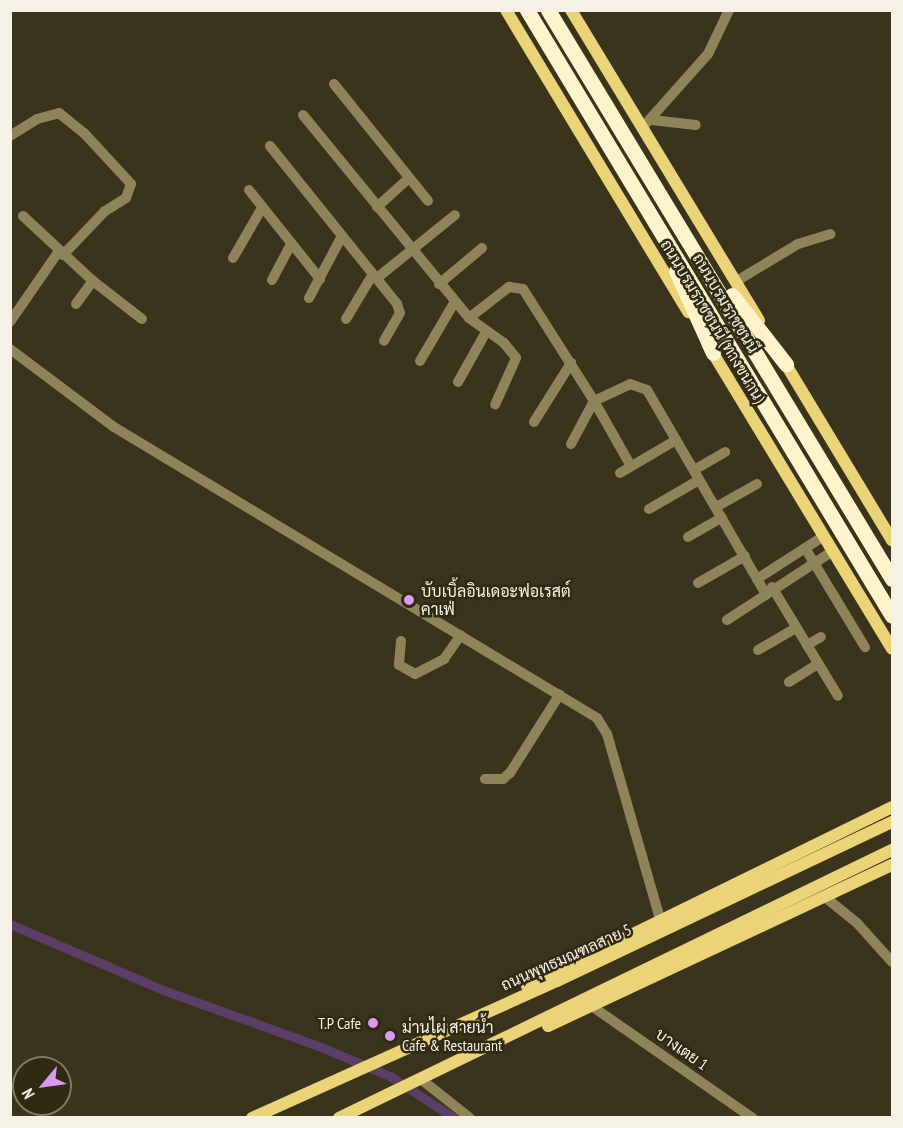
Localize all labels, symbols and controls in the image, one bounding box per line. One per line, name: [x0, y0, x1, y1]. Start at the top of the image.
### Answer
street label: ถนนบรมราชชนนี (ทางขนาน): [657, 236, 769, 406]
street label: ถนนบรมราชชนนี: [689, 250, 763, 356]
place label: บับเบิ้ลอินเดอะฟอเรสต์ คาเฟ่: [421, 581, 571, 619]
marker: บับเบิ้ลอินเดอะฟอเรสต์ คาเฟ่: [402, 593, 416, 607]
street label: ถนนพุทธมณฑลสาย 5: [498, 920, 634, 994]
place label: T.P Cafe: [318, 1013, 361, 1033]
marker: T.P Cafe: [366, 1016, 380, 1030]
place label: ม่านไผ่ สายน้ำ Cafe & Restaurant: [402, 1017, 502, 1055]
street label: บางเตย 1: [652, 1024, 712, 1074]
marker: ม่านไผ่ สายน้ำ Cafe & Restaurant: [383, 1029, 397, 1043]
north arrow: [12, 1056, 72, 1116]
text: N: [17, 1085, 39, 1102]

